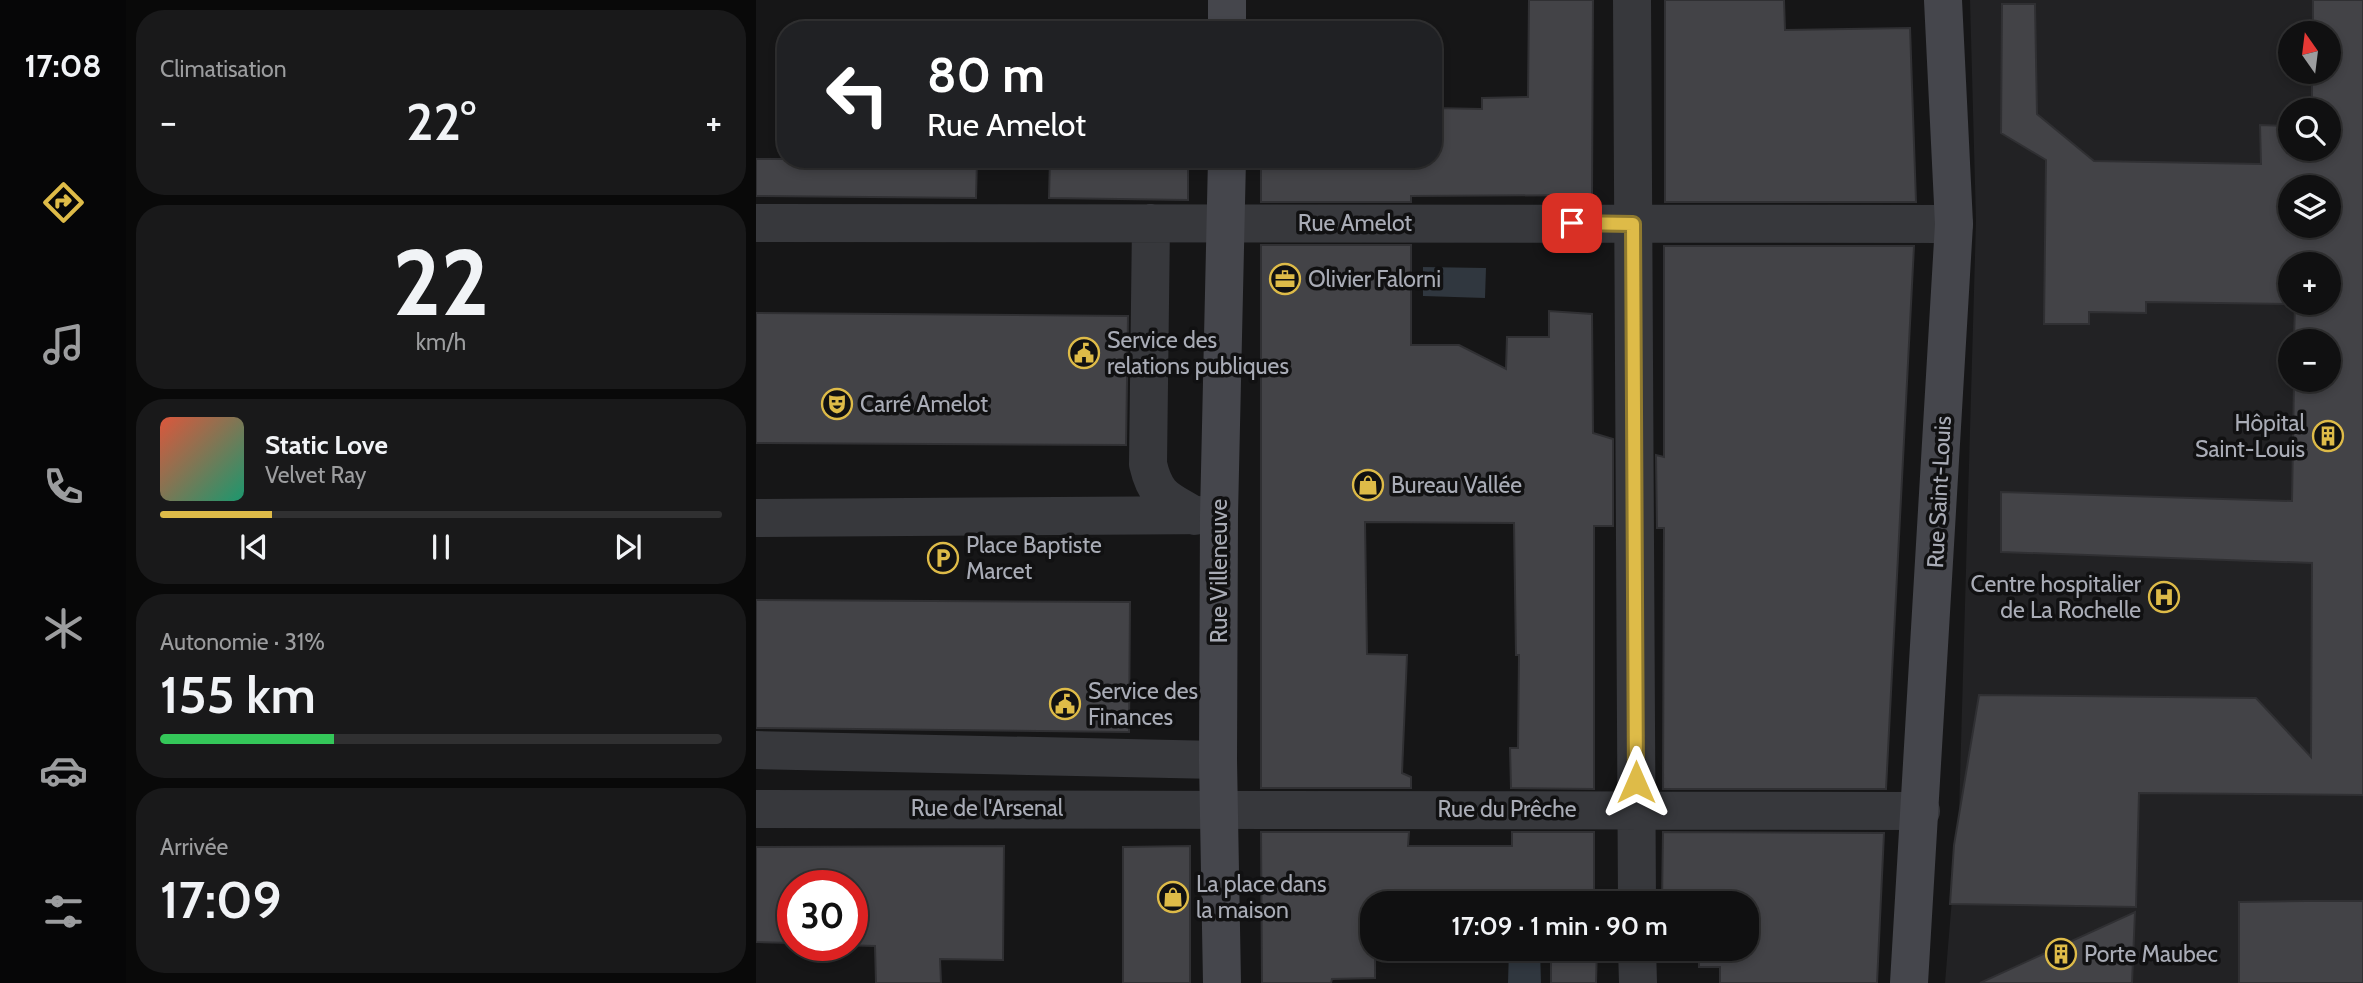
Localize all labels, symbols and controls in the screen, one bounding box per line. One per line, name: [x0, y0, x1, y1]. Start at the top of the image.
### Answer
north arrow: [2278, 21, 2342, 84]
map controls: [2278, 21, 2341, 392]
text: 80 m: [927, 45, 1045, 104]
text: 17:08: [24, 46, 102, 85]
icon: left: [812, 49, 903, 140]
text: Climatisation: [160, 55, 287, 83]
text: 22°: [406, 90, 476, 153]
text: −: [160, 98, 177, 145]
text: +: [705, 98, 722, 145]
button: search: [2278, 98, 2341, 161]
text: Rue Amelot: [927, 105, 1086, 144]
button: layers: [2278, 175, 2341, 238]
icon: directions: [39, 178, 88, 227]
pin: [1542, 193, 1602, 253]
icon: arrive: [1553, 204, 1591, 242]
street label: Rue Amelot: [1298, 209, 1412, 237]
text: 22: [393, 227, 489, 338]
button: +: [2278, 252, 2341, 315]
office icon: Olivier Falorni: [1268, 262, 1302, 296]
place label: Olivier Falorni: [1308, 265, 1441, 293]
icon: music: [39, 320, 88, 369]
place label: Service des relations publiques: [1107, 326, 1289, 380]
text: km/h: [416, 328, 466, 356]
button: −: [2278, 329, 2341, 392]
public building icon: Service des relations publiques: [1067, 336, 1101, 370]
theatre icon: Carré Amelot: [820, 387, 854, 421]
place label: Carré Amelot: [860, 390, 988, 418]
place label: Hôpital Saint-Louis: [2195, 409, 2306, 463]
street label: Rue Saint-Louis: [1921, 415, 1957, 569]
building icon: Hôpital Saint-Louis: [2311, 419, 2345, 453]
text: Static Love: [265, 429, 388, 461]
text: Velvet Ray: [265, 461, 366, 489]
icon: phone: [39, 462, 88, 511]
shop icon: Bureau Vallée: [1351, 468, 1385, 502]
place label: Bureau Vallée: [1391, 471, 1522, 499]
street label: Rue Villeneuve: [1205, 498, 1233, 643]
icon: previous: [235, 528, 273, 566]
icon: pause: [422, 528, 460, 566]
icon: next: [609, 528, 647, 566]
place label: Place Baptiste Marcet: [966, 531, 1102, 585]
parking icon: Place Baptiste Marcet: [926, 541, 960, 575]
place label: Centre hospitalier de La Rochelle: [1971, 570, 2142, 624]
hospital icon: Centre hospitalier de La Rochelle: [2147, 580, 2181, 614]
icon: climate: [39, 604, 88, 653]
text: Autonomie · 31%: [160, 628, 325, 656]
text: 155 km: [160, 663, 316, 726]
place label: Service des Finances: [1088, 677, 1198, 731]
public building icon: Service des Finances: [1048, 687, 1082, 721]
position arrow: [1599, 745, 1673, 819]
icon: car: [39, 746, 88, 795]
street label: Rue de l'Arsenal: [911, 794, 1064, 822]
street label: Rue du Prêche: [1438, 795, 1577, 823]
text: Arrivée: [160, 833, 228, 861]
text: 17:09: [160, 868, 282, 931]
speed limit sign: 30: [777, 870, 868, 961]
place label: La place dans la maison: [1196, 870, 1326, 924]
shop icon: La place dans la maison: [1156, 880, 1190, 914]
icon: filters: [39, 887, 88, 936]
text: 17:09 · 1 min · 90 m: [1451, 910, 1668, 942]
building icon: Porte Maubec: [2044, 937, 2078, 971]
place label: Porte Maubec: [2084, 940, 2218, 968]

